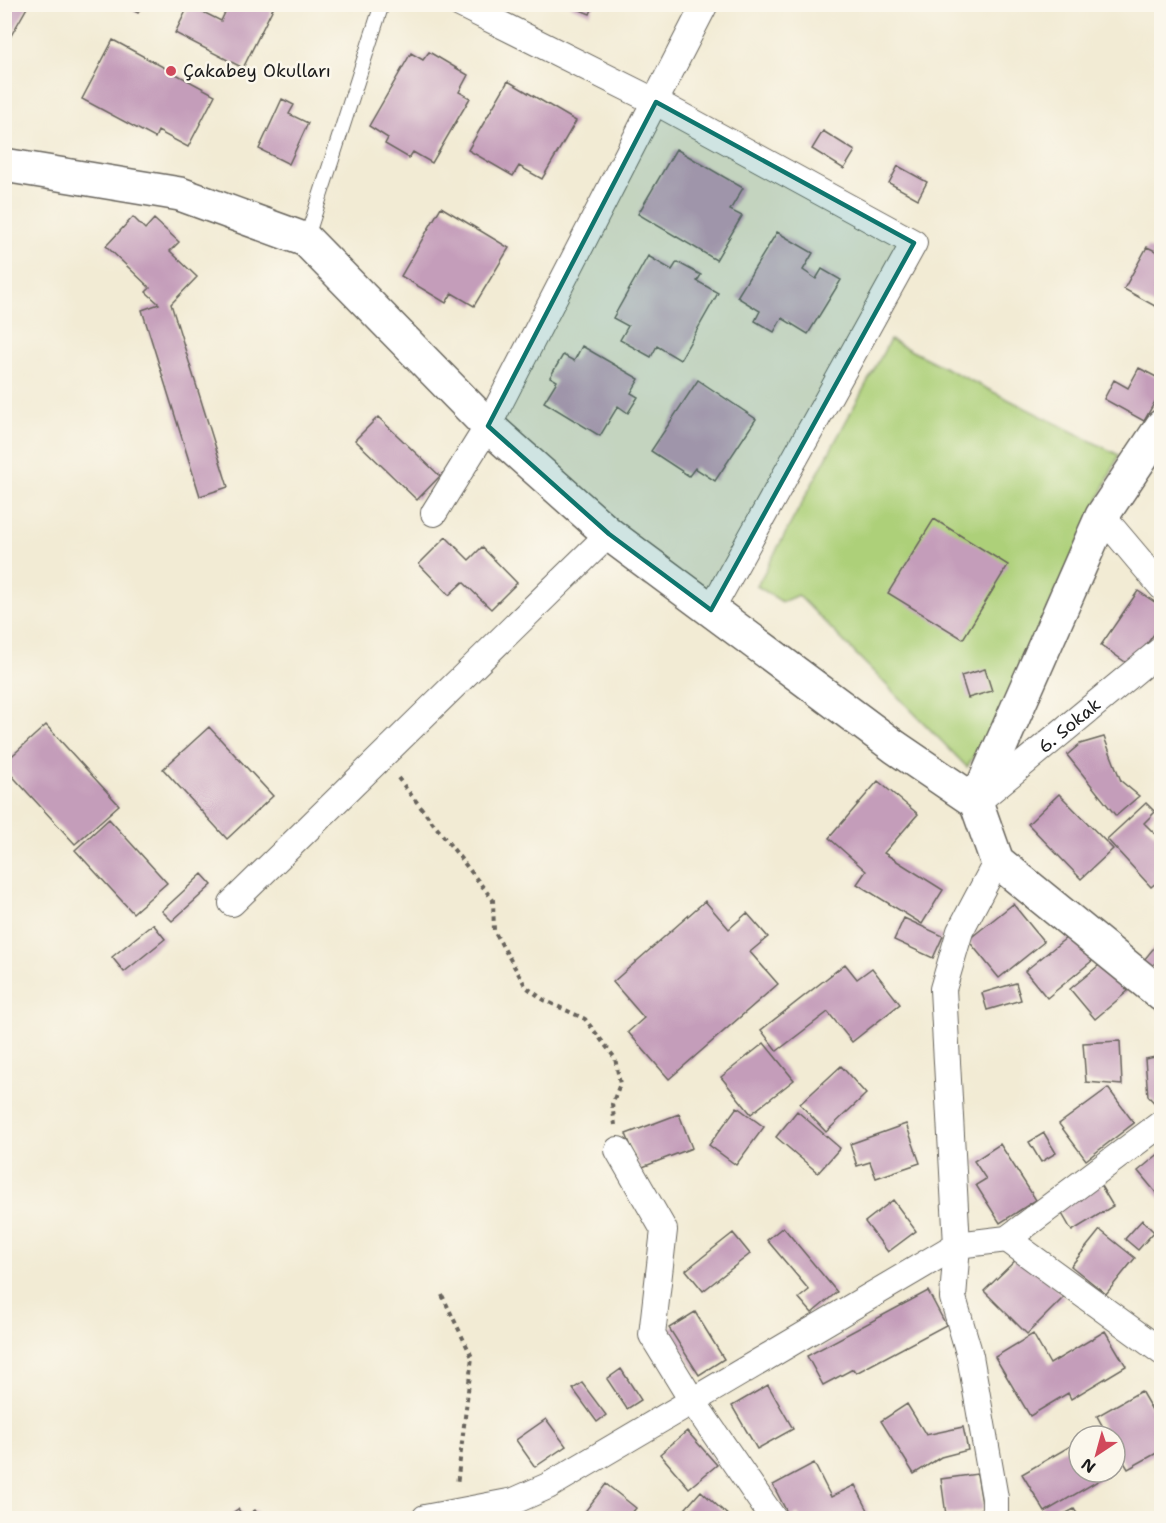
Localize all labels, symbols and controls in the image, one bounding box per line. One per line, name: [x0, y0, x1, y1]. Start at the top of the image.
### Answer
place label: Çakabey Okulları: [183, 59, 331, 83]
marker: Çakabey Okulları: [164, 64, 178, 78]
street label: 6. Sokak: [1033, 693, 1106, 759]
north arrow: [1067, 1424, 1127, 1484]
text: N: [1077, 1454, 1100, 1478]

